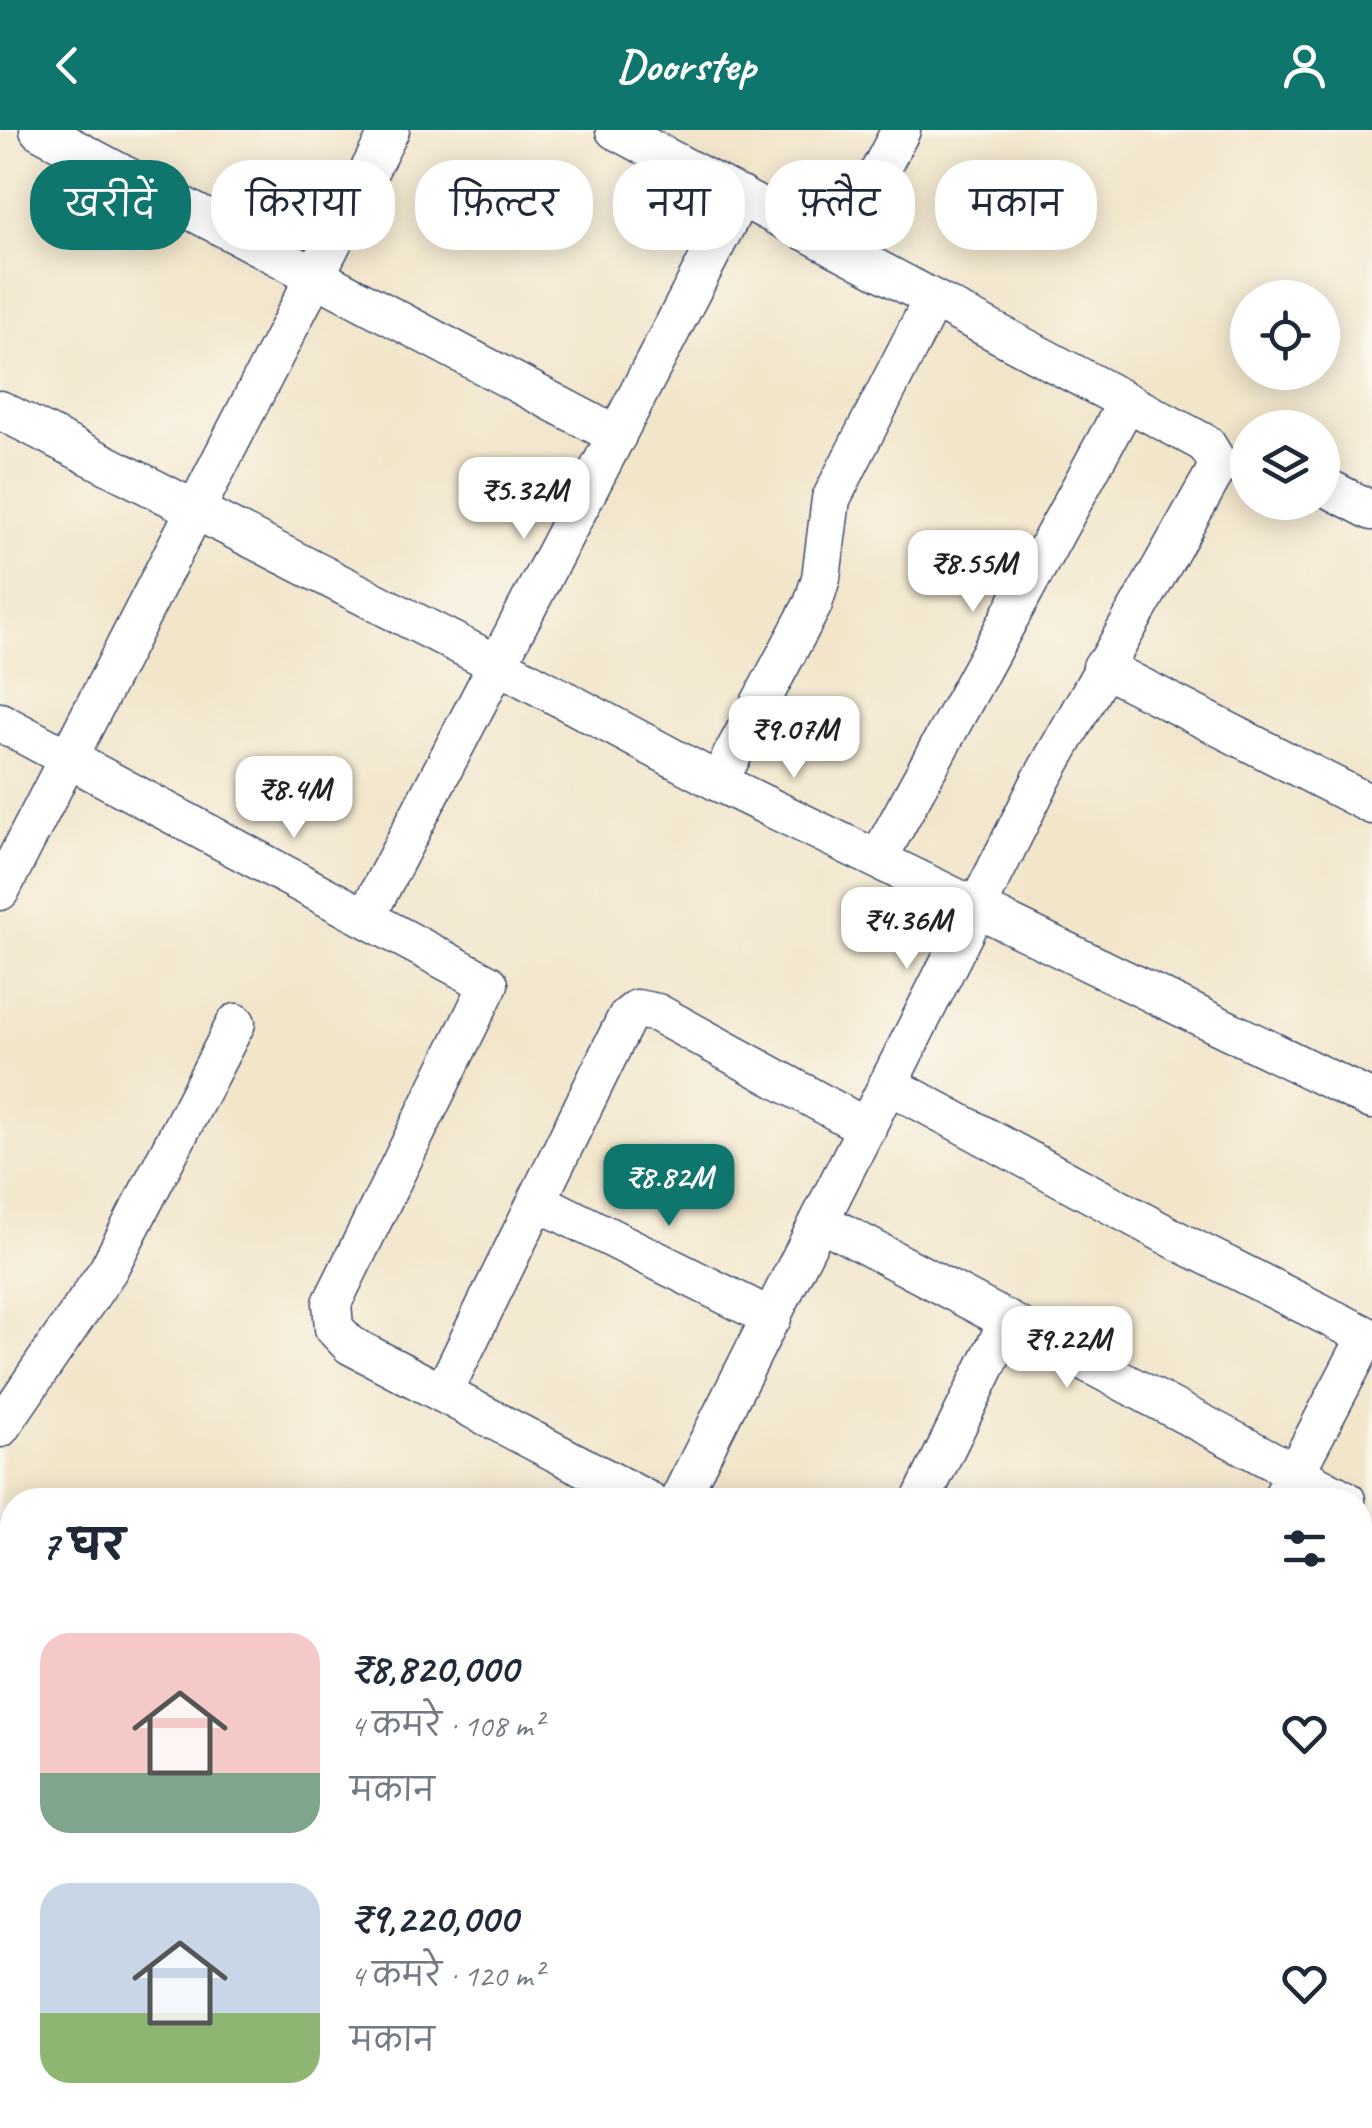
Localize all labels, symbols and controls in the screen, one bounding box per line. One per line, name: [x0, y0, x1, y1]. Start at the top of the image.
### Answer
text: Doorstep: [617, 37, 755, 94]
icon: back: [40, 38, 95, 93]
icon: person: [1277, 38, 1332, 93]
chip: खरीदें: [30, 160, 191, 250]
chip: किराया: [211, 160, 395, 250]
chip: फ़िल्टर: [415, 160, 593, 250]
chip: नया: [613, 160, 745, 250]
chip: फ़्लैट: [765, 160, 915, 250]
chip: मकान: [935, 160, 1097, 250]
map controls: [1230, 280, 1340, 520]
button: locate: [1230, 280, 1340, 390]
button: layers: [1230, 410, 1340, 520]
pin: ₹5.32M: [443, 457, 605, 542]
text: ₹5.32M: [481, 469, 567, 510]
pin: ₹8.55M: [892, 530, 1054, 615]
text: ₹8.55M: [930, 542, 1016, 583]
pin: ₹9.07M: [713, 696, 875, 781]
text: ₹9.07M: [751, 708, 837, 749]
pin: ₹8.4M: [224, 756, 364, 841]
text: ₹8.4M: [258, 768, 330, 809]
pin: ₹4.36M: [826, 887, 988, 972]
text: ₹4.36M: [863, 899, 951, 940]
pin: ₹8.82M: [588, 1144, 750, 1229]
text: ₹8.82M: [625, 1156, 713, 1197]
pin: ₹9.22M: [986, 1306, 1148, 1391]
text: ₹9.22M: [1024, 1318, 1110, 1359]
text: 7 घर: [40, 1519, 125, 1572]
icon: filters: [1277, 1521, 1332, 1576]
text: ₹8,820,000: [350, 1642, 518, 1695]
icon: home: [120, 1673, 240, 1793]
text: 4 कमरे · 108 m²: [350, 1705, 543, 1746]
icon: heart: [1277, 1706, 1332, 1761]
text: मकान: [350, 1770, 435, 1811]
text: ₹9,220,000: [350, 1892, 517, 1945]
icon: home: [120, 1923, 240, 2043]
text: 4 कमरे · 120 m²: [350, 1955, 543, 1996]
icon: heart: [1277, 1956, 1332, 2011]
text: मकान: [350, 2020, 435, 2061]

